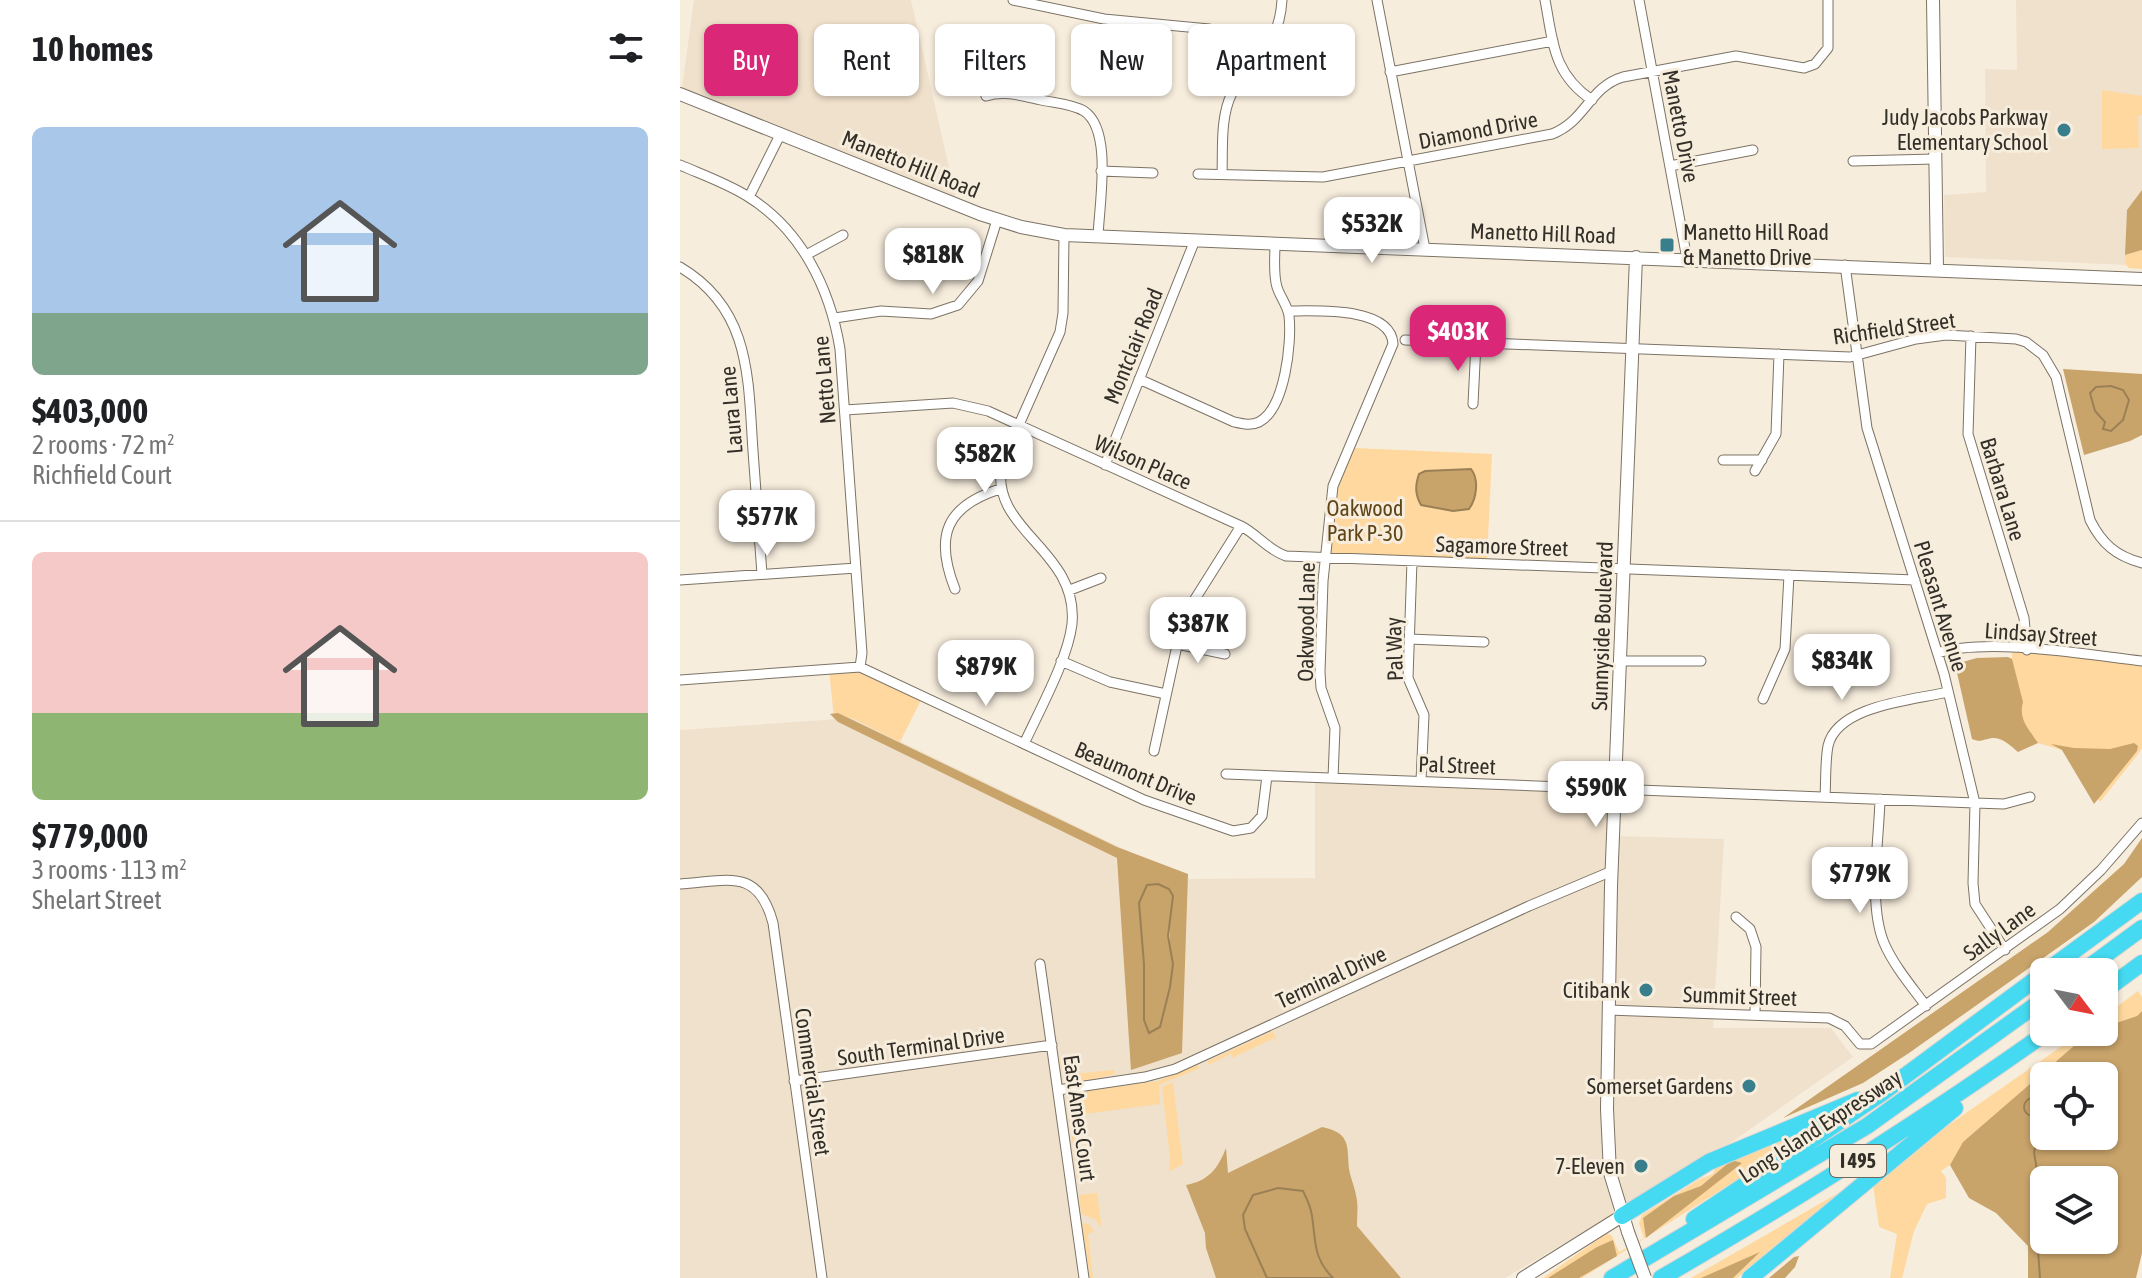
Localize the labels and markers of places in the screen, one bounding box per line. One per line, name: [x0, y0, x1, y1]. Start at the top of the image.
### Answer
place label: Judy Jacobs Parkway Elementary School: [1882, 104, 2048, 155]
marker: Judy Jacobs Parkway Elementary School: [2055, 121, 2073, 139]
pin: $532K: [1316, 197, 1428, 265]
place label: Manetto Hill Road & Manetto Drive: [1683, 219, 1829, 270]
pin: $818K: [877, 228, 989, 296]
marker: Manetto Hill Road & Manetto Drive: [1658, 236, 1676, 254]
pin: $403K: [1402, 305, 1514, 373]
pin: $582K: [929, 427, 1041, 495]
pin: $577K: [711, 490, 823, 558]
pin: $387K: [1142, 597, 1254, 665]
pin: $834K: [1786, 634, 1898, 702]
pin: $879K: [930, 640, 1042, 708]
pin: $590K: [1540, 761, 1652, 829]
pin: $779K: [1804, 847, 1916, 915]
place label: Citibank: [1563, 977, 1630, 1003]
marker: Citibank: [1637, 981, 1655, 999]
place label: Somerset Gardens: [1587, 1073, 1733, 1099]
marker: Somerset Gardens: [1740, 1077, 1758, 1095]
place label: 7-Eleven: [1555, 1153, 1625, 1179]
marker: 7-Eleven: [1632, 1157, 1650, 1175]

